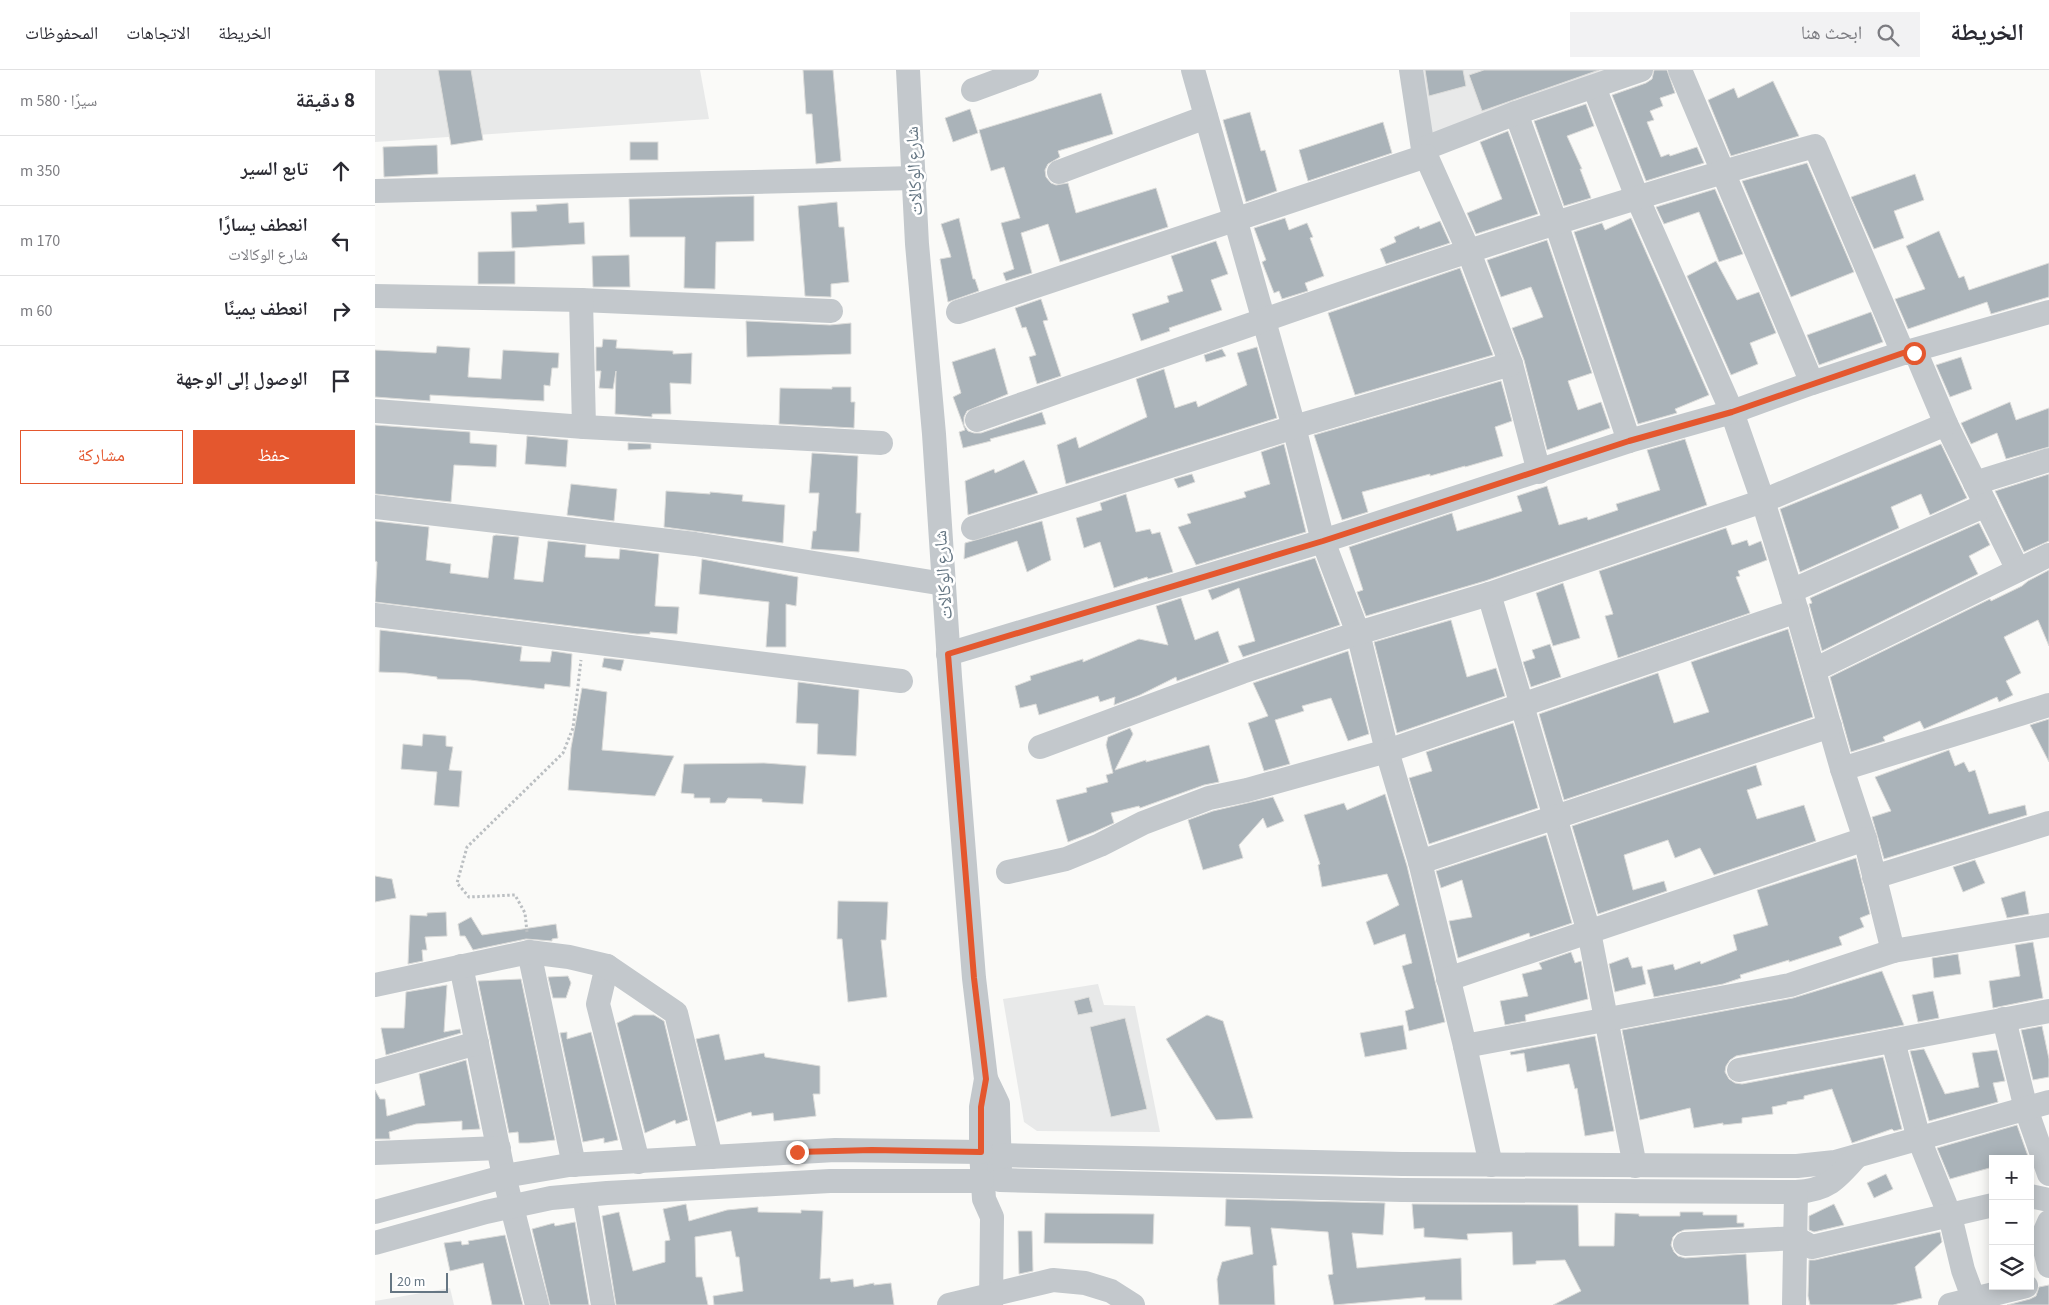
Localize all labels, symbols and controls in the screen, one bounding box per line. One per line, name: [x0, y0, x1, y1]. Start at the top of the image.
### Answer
search box: [1570, 12, 1920, 57]
text: الخريطة: [1950, 15, 2024, 50]
text: ابحث هنا: [1801, 20, 1862, 47]
text: المحفوظات: [25, 21, 98, 46]
text: الاتجاهات: [126, 21, 190, 46]
text: الخريطة: [218, 21, 271, 46]
icon: search: [1874, 21, 1902, 49]
text: 8 دقيقة: [296, 85, 355, 115]
text: سيرًا · 580 m: [20, 90, 97, 112]
street label: شارع الوكالات: [900, 126, 929, 216]
text: تابع السير: [241, 156, 308, 183]
icon: ahead: [327, 157, 355, 185]
text: 350 m: [20, 160, 60, 182]
text: انعطف يسارًا: [218, 212, 308, 239]
icon: left: [327, 227, 355, 255]
text: 170 m: [20, 230, 60, 252]
text: شارع الوكالات: [228, 244, 308, 266]
text: انعطف يمينًا: [224, 296, 308, 323]
icon: right: [327, 297, 355, 325]
text: 60 m: [20, 300, 52, 322]
route start: [1903, 342, 1926, 365]
text: الوصول إلى الوجهة: [175, 366, 308, 393]
icon: arrive: [327, 367, 355, 395]
button: مشاركة: [20, 430, 183, 484]
button: حفظ: [193, 430, 355, 484]
street label: شارع الوكالات: [928, 529, 959, 621]
route end: [786, 1141, 809, 1164]
map controls: [1989, 1155, 2034, 1290]
button: +: [1989, 1155, 2034, 1200]
button: −: [1989, 1200, 2034, 1245]
button: layers: [1989, 1245, 2034, 1290]
scale bar: [390, 1270, 447, 1293]
text: 20 m: [397, 1272, 425, 1292]

